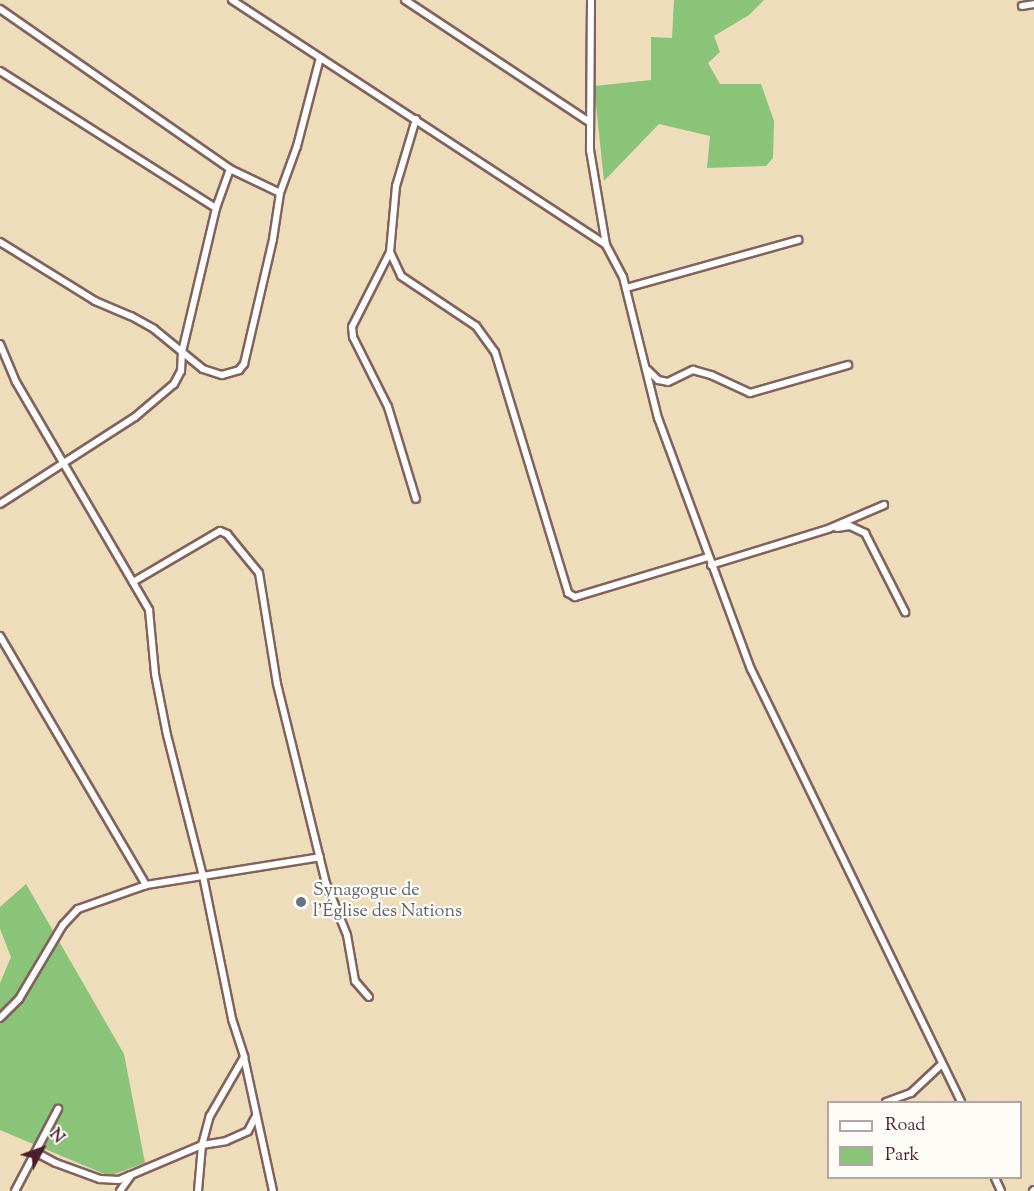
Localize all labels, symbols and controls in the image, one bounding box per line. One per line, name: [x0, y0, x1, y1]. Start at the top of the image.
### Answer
place label: Synagogue de l'Église des Nations: [313, 881, 462, 924]
marker: Synagogue de l'Église des Nations: [294, 895, 308, 909]
legend: [827, 1101, 1022, 1179]
text: Road: [885, 1113, 925, 1139]
north arrow: [12, 1119, 72, 1179]
text: N: [43, 1124, 69, 1149]
text: Park: [885, 1143, 919, 1169]

